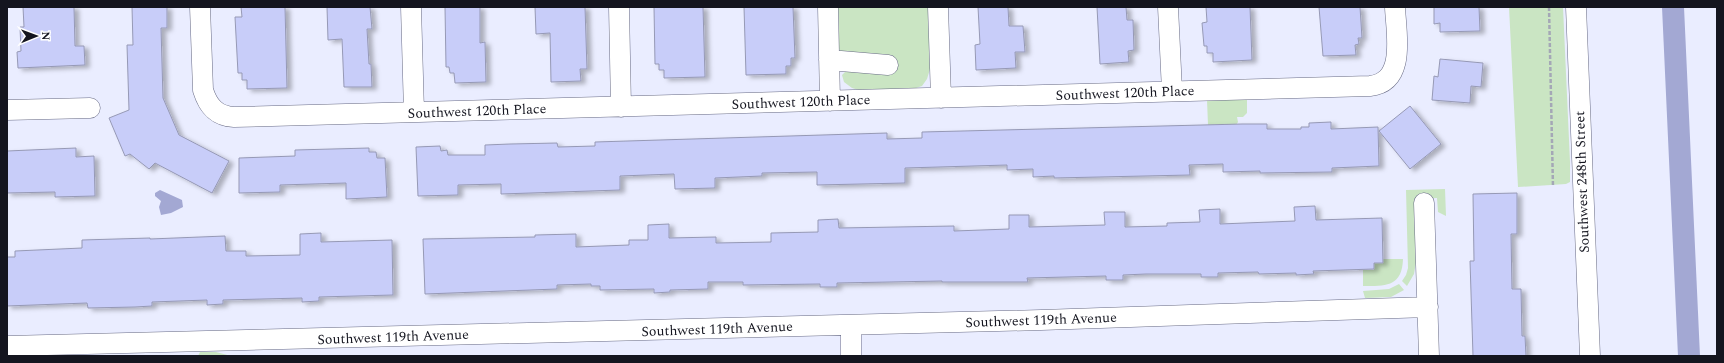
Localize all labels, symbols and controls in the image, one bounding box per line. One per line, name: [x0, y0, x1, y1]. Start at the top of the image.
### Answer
north arrow: [16, 16, 56, 56]
text: N: [37, 31, 54, 40]
street label: Southwest 120th Place: [1055, 80, 1195, 106]
street label: Southwest 120th Place: [731, 89, 871, 115]
street label: Southwest 120th Place: [407, 98, 547, 124]
street label: Southwest 248th Street: [1569, 111, 1595, 253]
street label: Southwest 119th Avenue: [965, 307, 1117, 333]
street label: Southwest 119th Avenue: [641, 316, 793, 342]
street label: Southwest 119th Avenue: [317, 324, 469, 350]

